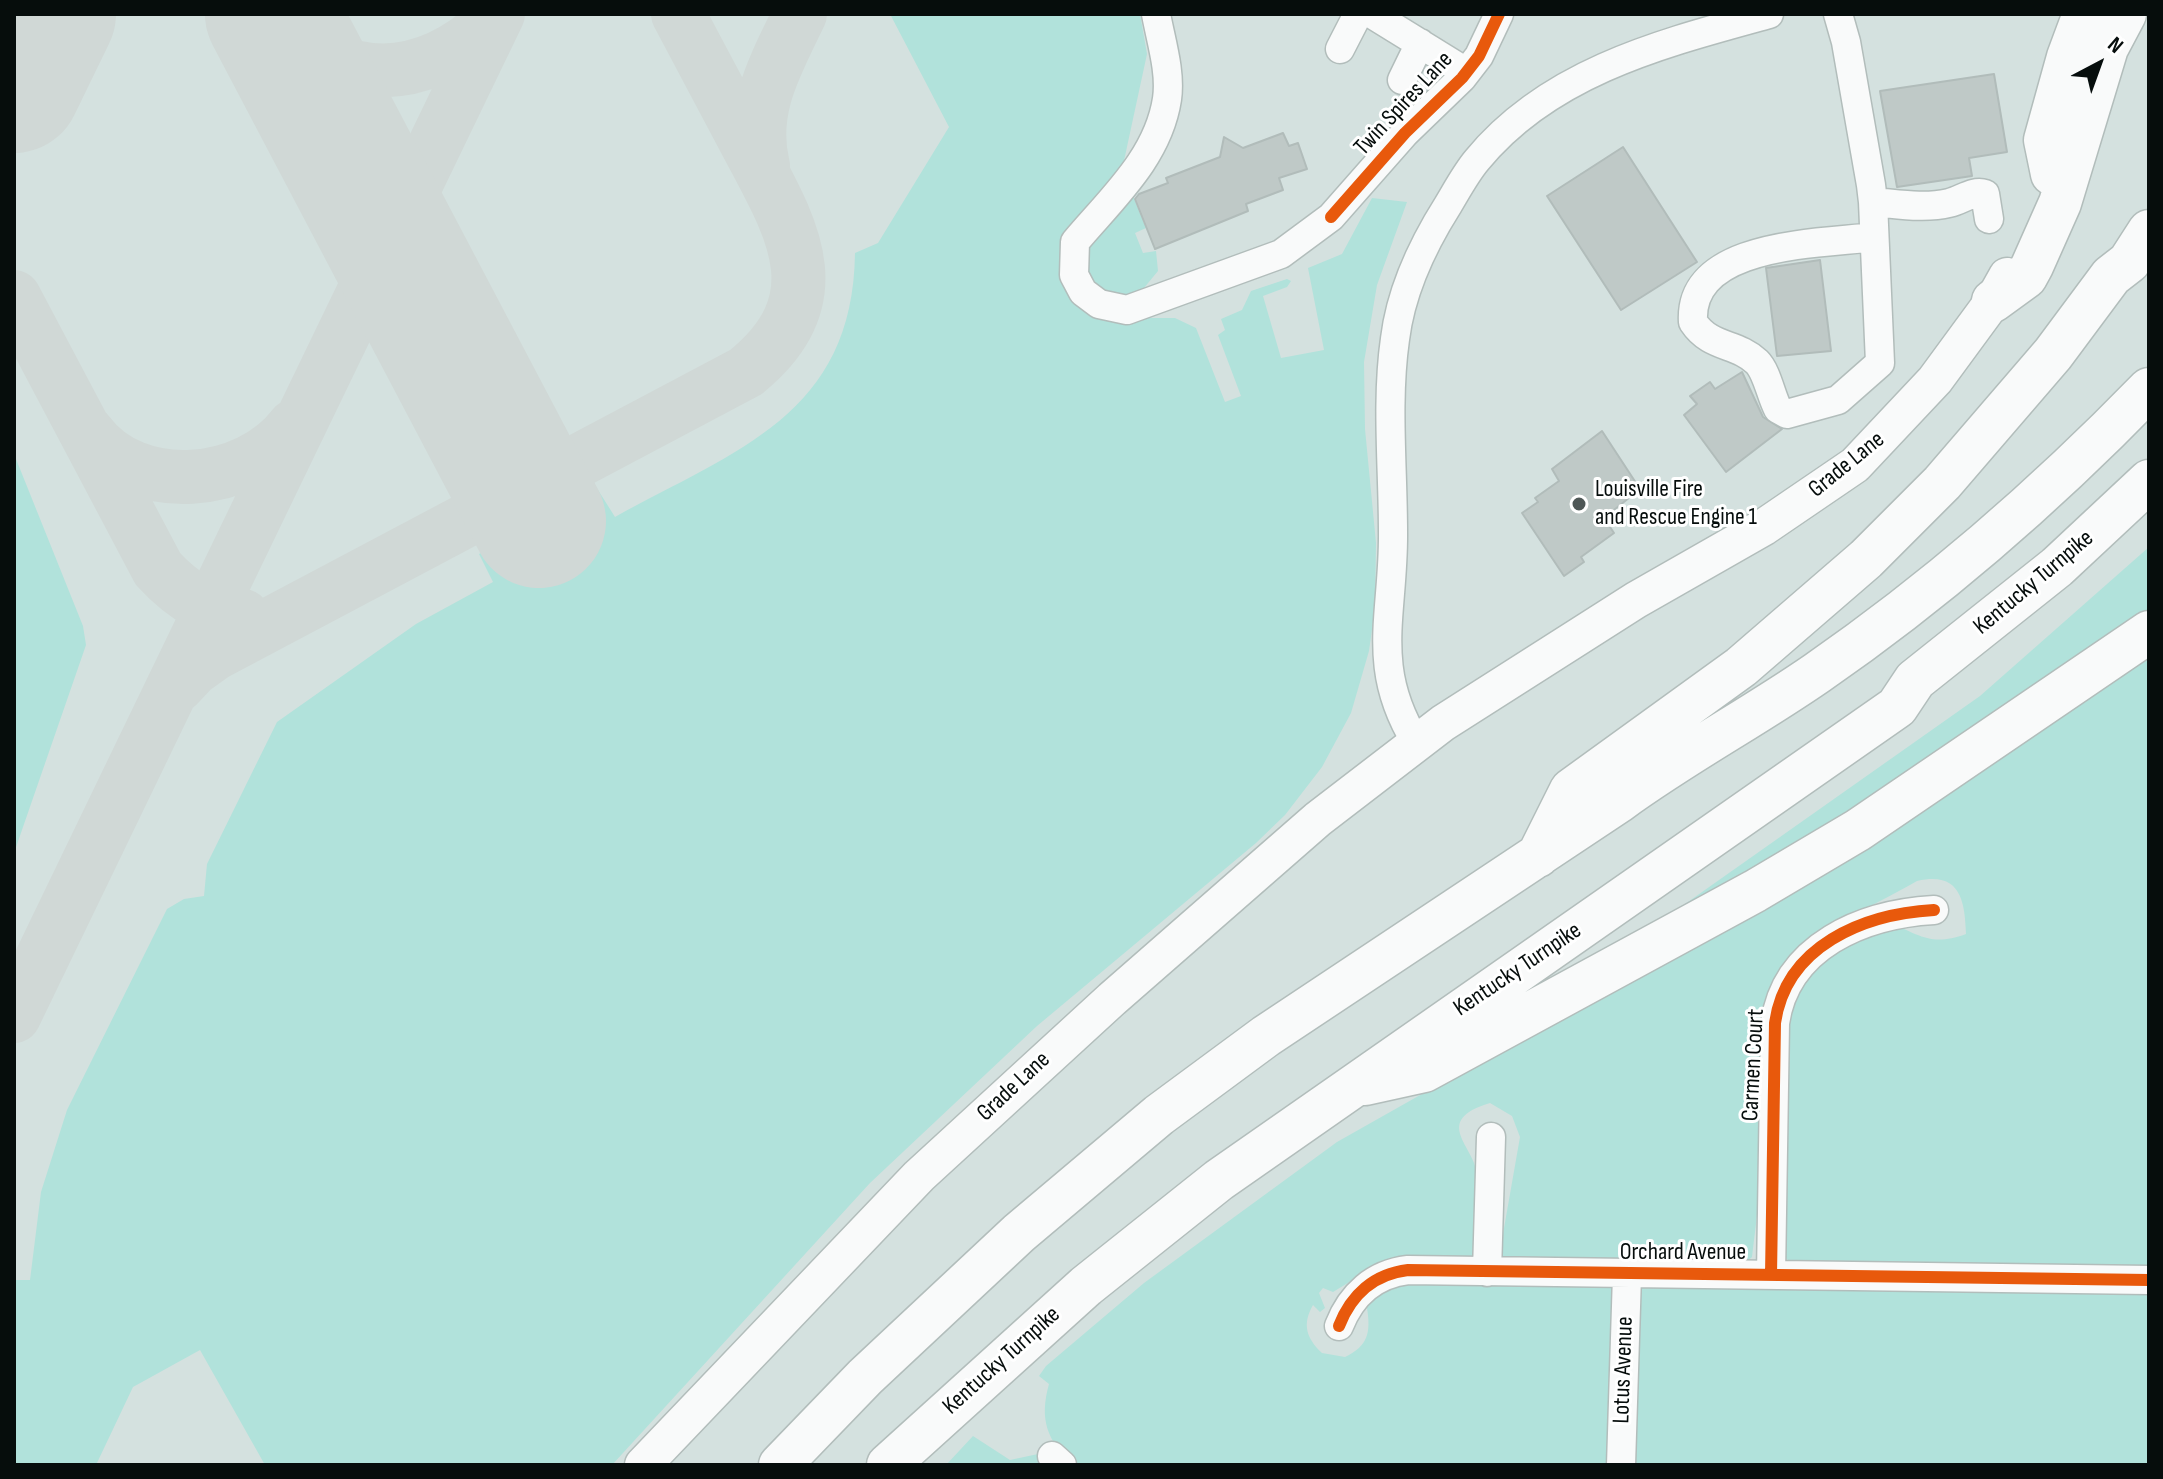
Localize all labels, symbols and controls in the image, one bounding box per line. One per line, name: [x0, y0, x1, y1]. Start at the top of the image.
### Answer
north arrow: [2059, 24, 2139, 104]
text: N: [2102, 31, 2128, 60]
street label: Twin Spires Lane: [1348, 46, 1460, 162]
street label: Grade Lane: [1803, 426, 1891, 504]
place label: Louisville Fire and Rescue Engine 1: [1595, 476, 1757, 532]
marker: Louisville Fire and Rescue Engine 1: [1570, 495, 1588, 513]
street label: Kentucky Turnpike: [1968, 524, 2100, 642]
street label: Kentucky Turnpike: [1449, 917, 1587, 1023]
street label: Carmen Court: [1737, 1008, 1771, 1122]
street label: Grade Lane: [972, 1046, 1056, 1128]
street label: Orchard Avenue: [1620, 1239, 1746, 1267]
street label: Kentucky Turnpike: [937, 1301, 1067, 1421]
street label: Lotus Avenue: [1608, 1316, 1640, 1424]

